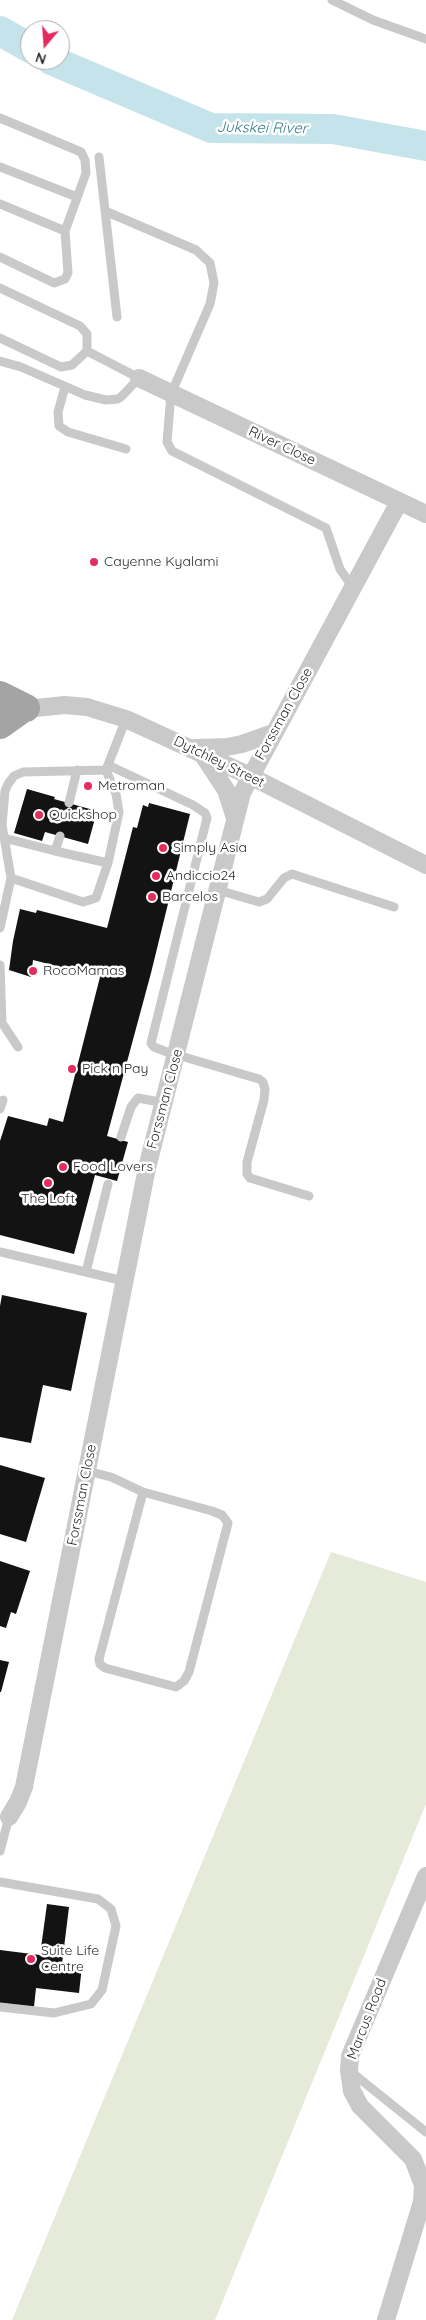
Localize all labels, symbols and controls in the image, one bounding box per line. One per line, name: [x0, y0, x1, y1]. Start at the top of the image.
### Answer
north arrow: [20, 20, 70, 70]
text: N: [33, 48, 48, 68]
water label: Jukskei River: [216, 118, 308, 138]
street label: River Close: [246, 423, 318, 469]
place label: Cayenne Kyalami: [104, 554, 218, 570]
marker: Cayenne Kyalami: [88, 556, 100, 568]
street label: Forssman Close: [252, 665, 316, 763]
street label: Dytchley Street: [171, 733, 267, 791]
place label: Metroman: [98, 778, 165, 794]
marker: Metroman: [82, 780, 94, 792]
place label: Quickshop: [49, 807, 117, 823]
marker: Quickshop: [33, 809, 45, 821]
place label: Simply Asia: [173, 840, 247, 856]
marker: Simply Asia: [157, 842, 169, 854]
place label: Andiccio24: [166, 868, 236, 884]
marker: Andiccio24: [150, 870, 162, 882]
place label: Barcelos: [162, 889, 218, 905]
marker: Barcelos: [146, 891, 158, 903]
place label: RocoMamas: [43, 963, 124, 979]
marker: RocoMamas: [27, 965, 39, 977]
street label: Forssman Close: [144, 1047, 186, 1151]
place label: Pick n Pay: [82, 1061, 149, 1077]
marker: Pick n Pay: [66, 1063, 78, 1075]
place label: Food Lovers: [73, 1159, 153, 1175]
marker: Food Lovers: [57, 1161, 69, 1173]
marker: The Loft: [42, 1177, 54, 1189]
place label: The Loft: [21, 1191, 75, 1207]
street label: Forssman Close: [64, 1443, 100, 1547]
place label: Suite Life Centre: [41, 1943, 99, 1975]
marker: Suite Life Centre: [25, 1953, 37, 1965]
street label: Marcus Road: [344, 1976, 390, 2062]

